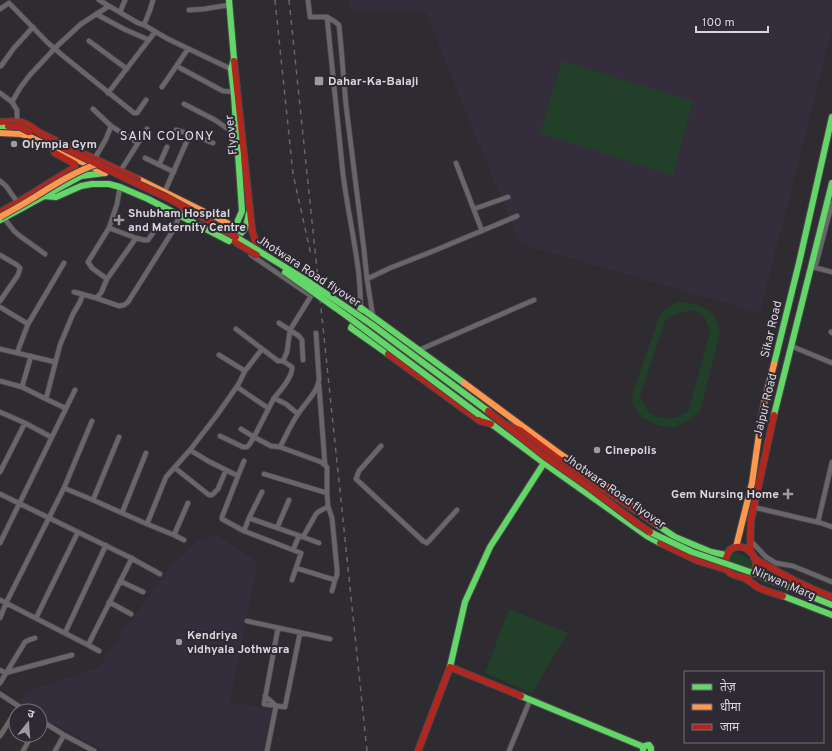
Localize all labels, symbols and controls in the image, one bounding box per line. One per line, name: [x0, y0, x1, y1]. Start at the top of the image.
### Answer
scale bar: [696, 8, 768, 34]
text: 100 m: [702, 15, 735, 31]
place label: Dahar-Ka-Balaji: [328, 74, 419, 90]
marker: Dahar-Ka-Balaji: [313, 75, 325, 87]
street label: Flyover: [222, 114, 242, 156]
district label: SAIN COLONY: [120, 129, 214, 145]
place label: Olympia Gym: [22, 137, 97, 153]
marker: Olympia Gym: [9, 139, 19, 149]
place label: Shubham Hospital and Maternity Centre: [128, 206, 246, 236]
marker: Shubham Hospital and Maternity Centre: [113, 214, 125, 226]
street label: Jhotwara Road flyover: [253, 232, 364, 312]
street label: Sikar Road: [758, 299, 786, 359]
street label: Jaipur Road: [750, 372, 782, 439]
place label: Cinepolis: [605, 443, 657, 459]
marker: Cinepolis: [592, 445, 602, 455]
street label: Jhotwara Road flyover: [560, 451, 669, 533]
place label: Gem Nursing Home: [671, 487, 779, 503]
marker: Gem Nursing Home: [782, 488, 794, 500]
street label: Nirwan Marg: [749, 563, 818, 604]
place label: Kendriya vidhyala Jothwara: [187, 628, 289, 658]
marker: Kendriya vidhyala Jothwara: [174, 637, 184, 647]
legend: [684, 671, 824, 743]
text: तेज़: [720, 679, 737, 696]
text: धीमा: [720, 699, 742, 716]
north arrow: [8, 703, 48, 743]
text: उ: [26, 707, 36, 722]
text: जाम: [720, 720, 740, 736]

